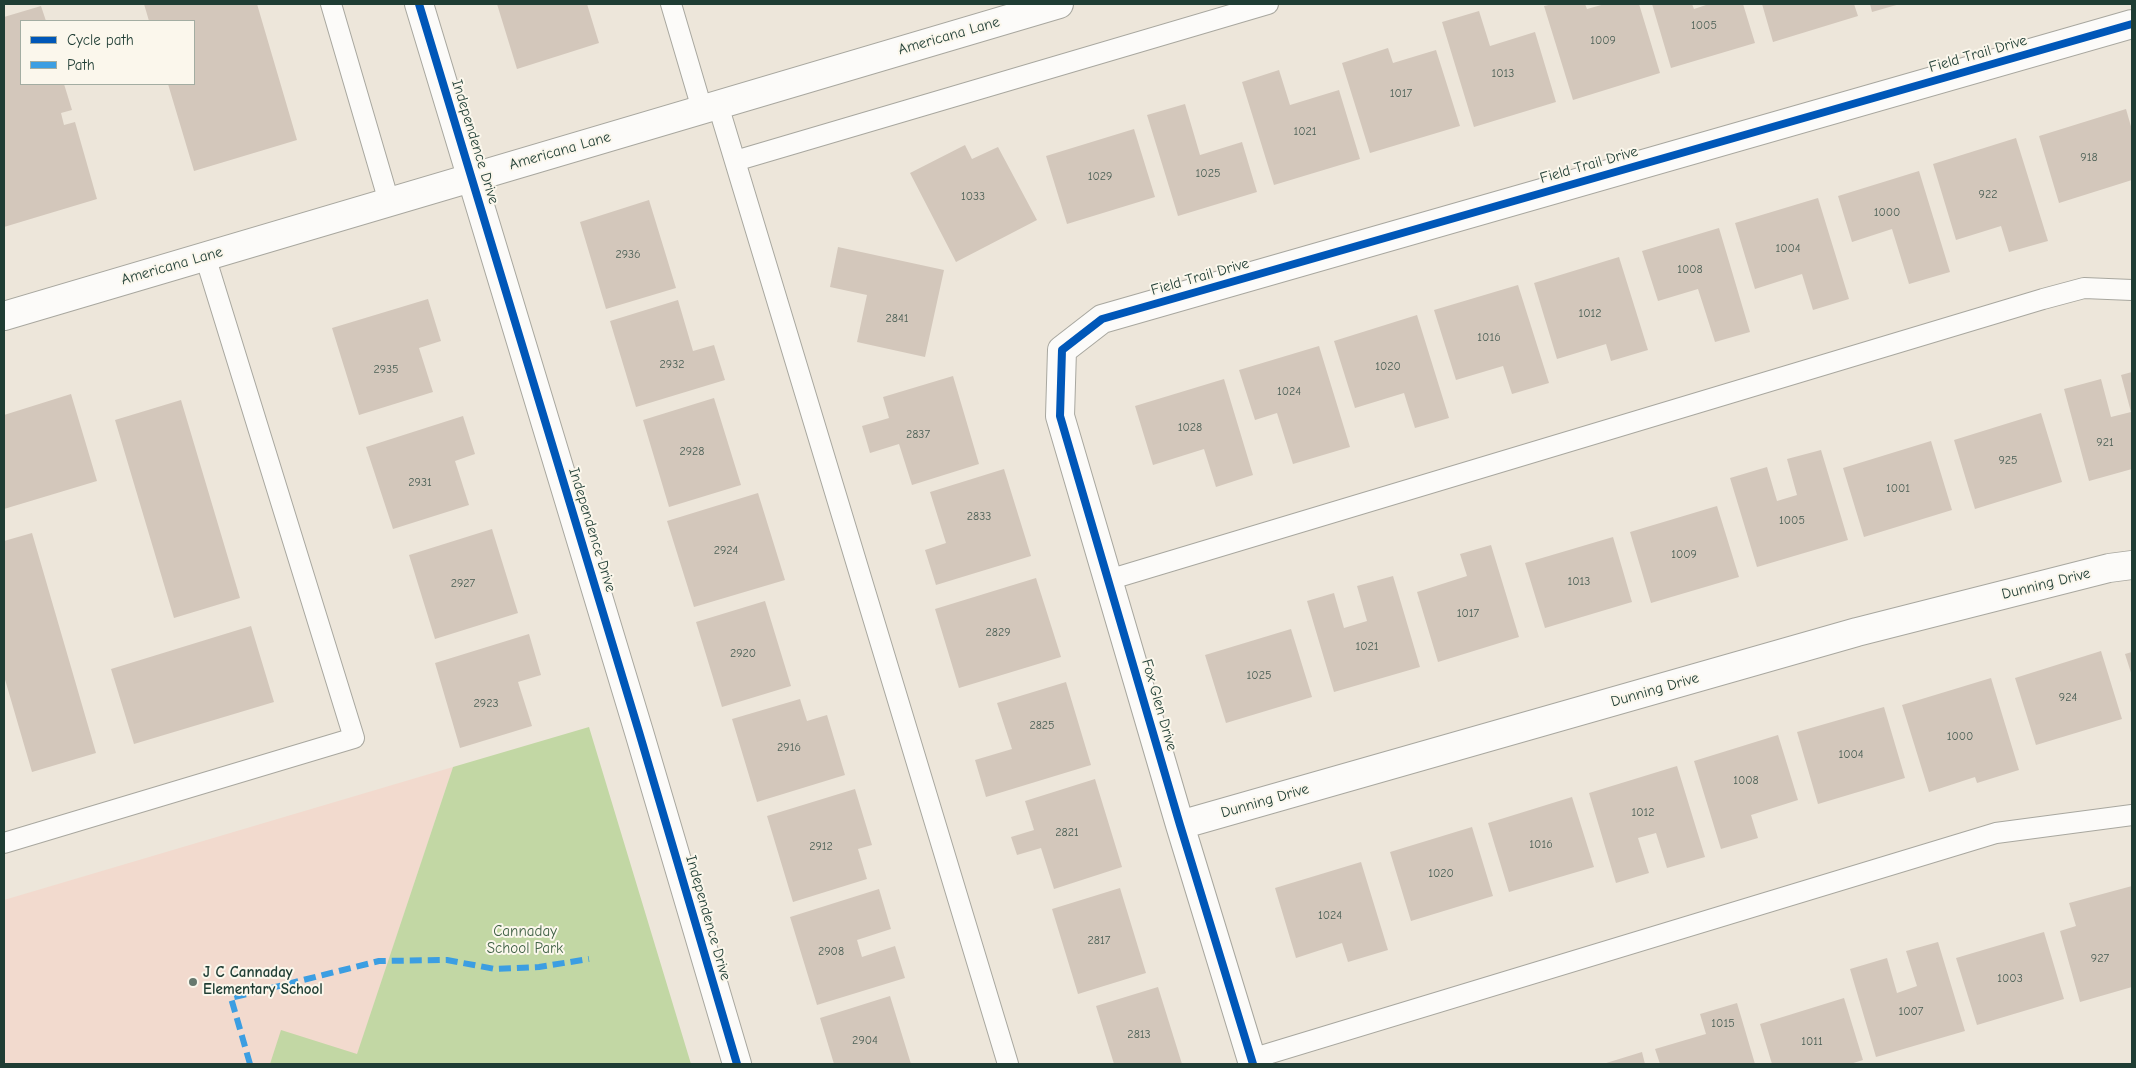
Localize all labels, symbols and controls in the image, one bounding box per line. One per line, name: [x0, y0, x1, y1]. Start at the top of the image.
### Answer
street label: Americana Lane: [896, 13, 1002, 59]
house number: 1005: [1691, 19, 1717, 33]
legend: [20, 20, 195, 85]
text: Cycle path: [67, 31, 134, 49]
street label: Field Trail Drive: [1927, 31, 2029, 77]
house number: 1009: [1590, 34, 1616, 48]
text: Path: [67, 56, 95, 74]
house number: 1013: [1492, 67, 1514, 81]
street label: Independence Drive: [448, 78, 502, 206]
house number: 1017: [1390, 87, 1412, 101]
house number: 1021: [1293, 125, 1317, 139]
street label: Americana Lane: [507, 128, 613, 174]
street label: Field Trail Drive: [1538, 142, 1640, 188]
house number: 918: [2080, 151, 2098, 165]
house number: 1025: [1196, 167, 1220, 181]
house number: 1029: [1088, 170, 1112, 184]
house number: 922: [1979, 188, 1997, 202]
house number: 1033: [961, 190, 985, 204]
house number: 1000: [1874, 206, 1900, 220]
house number: 1004: [1775, 242, 1801, 256]
street label: Americana Lane: [119, 243, 225, 289]
house number: 2936: [615, 248, 641, 262]
street label: Field Trail Drive: [1149, 254, 1251, 300]
house number: 1008: [1677, 263, 1703, 277]
house number: 1012: [1578, 307, 1602, 321]
house number: 2841: [885, 312, 909, 326]
house number: 1016: [1477, 331, 1501, 345]
house number: 2932: [660, 358, 684, 372]
house number: 1020: [1375, 360, 1401, 374]
house number: 2935: [373, 363, 399, 377]
house number: 1024: [1277, 385, 1301, 399]
house number: 1028: [1178, 421, 1202, 435]
house number: 2837: [906, 428, 930, 442]
house number: 921: [2096, 436, 2114, 450]
house number: 2928: [679, 445, 705, 459]
house number: 925: [1998, 454, 2018, 468]
street label: Independence Drive: [565, 466, 619, 594]
house number: 2931: [408, 476, 432, 490]
house number: 1001: [1886, 482, 1910, 496]
house number: 2833: [967, 510, 991, 524]
house number: 1005: [1779, 514, 1805, 528]
house number: 2924: [714, 544, 738, 558]
house number: 1009: [1671, 548, 1697, 562]
street label: Dunning Drive: [2000, 564, 2092, 604]
house number: 1013: [1568, 575, 1590, 589]
house number: 2927: [451, 577, 475, 591]
house number: 1017: [1457, 607, 1479, 621]
house number: 2829: [985, 626, 1011, 640]
house number: 1021: [1355, 640, 1379, 654]
house number: 2920: [730, 647, 756, 661]
street label: Fox Glen Drive: [1137, 657, 1181, 753]
house number: 1025: [1247, 669, 1271, 683]
street label: Dunning Drive: [1609, 669, 1701, 711]
house number: 924: [2059, 691, 2077, 705]
house number: 2923: [474, 697, 498, 711]
house number: 2825: [1029, 719, 1055, 733]
house number: 1000: [1947, 730, 1973, 744]
house number: 2916: [777, 741, 801, 755]
house number: 1004: [1838, 748, 1864, 762]
house number: 1008: [1733, 774, 1759, 788]
street label: Dunning Drive: [1219, 780, 1311, 822]
house number: 1012: [1631, 806, 1655, 820]
house number: 2821: [1055, 826, 1079, 840]
house number: 1016: [1529, 838, 1553, 852]
house number: 2912: [809, 840, 833, 854]
street label: Independence Drive: [682, 853, 734, 983]
house number: 1020: [1428, 867, 1454, 881]
house number: 1024: [1318, 909, 1342, 923]
park label: Cannaday School Park: [487, 923, 563, 958]
house number: 2817: [1088, 934, 1110, 948]
house number: 2908: [818, 945, 844, 959]
house number: 927: [2091, 952, 2109, 966]
place label: J C Cannaday Elementary School: [203, 964, 323, 999]
house number: 1003: [1997, 972, 2023, 986]
marker: J C Cannaday Elementary School: [187, 976, 199, 988]
house number: 1007: [1898, 1005, 1924, 1019]
house number: 1015: [1711, 1017, 1735, 1031]
house number: 2813: [1127, 1028, 1151, 1042]
house number: 2904: [852, 1034, 878, 1048]
house number: 1011: [1801, 1035, 1823, 1049]

